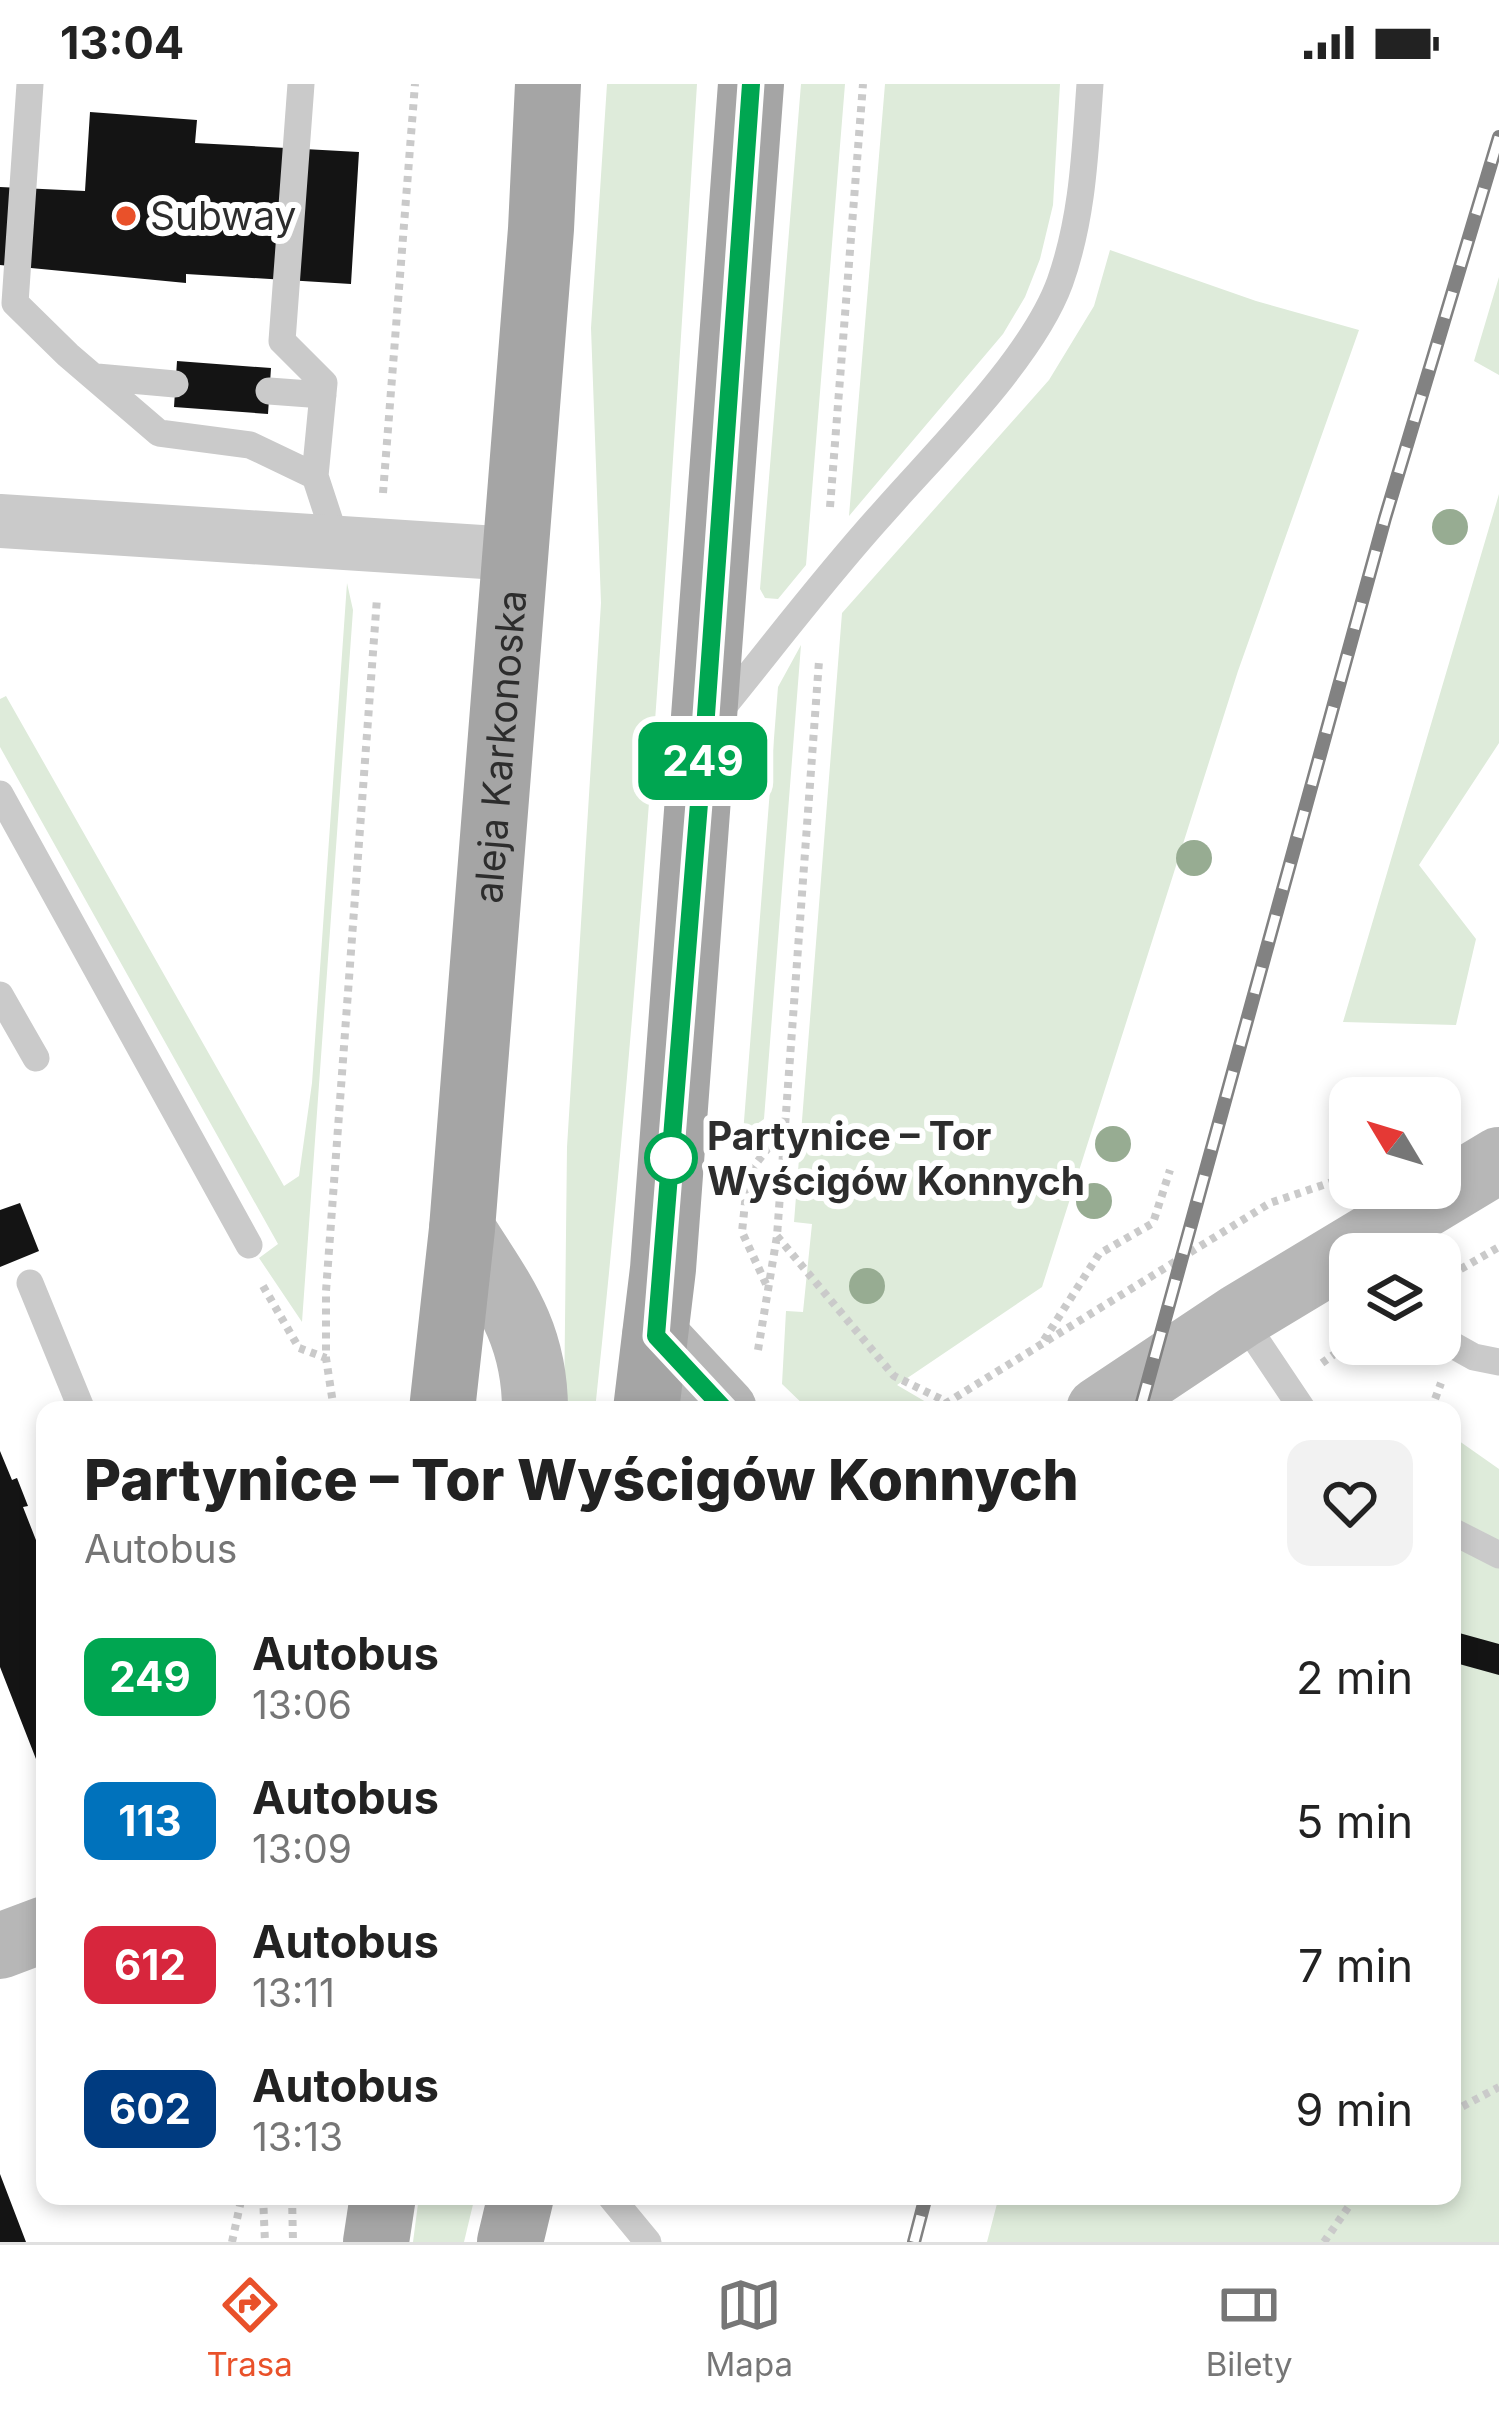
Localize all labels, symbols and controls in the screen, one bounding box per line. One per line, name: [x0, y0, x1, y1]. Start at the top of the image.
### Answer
text: 13:04: [60, 15, 184, 70]
place label: Subway: [150, 192, 296, 239]
marker: Subway: [113, 203, 139, 229]
street label: aleja Karkonoska: [464, 588, 535, 905]
line badge: 249: [634, 722, 772, 800]
text: 249: [662, 735, 744, 786]
north arrow: [1329, 1077, 1461, 1209]
map controls: [1329, 1077, 1461, 1365]
place label: Partynice – Tor Wyścigów Konnych: [707, 1112, 1085, 1204]
marker: Partynice – Tor Wyścigów Konnych: [646, 1133, 696, 1183]
button: layers: [1329, 1233, 1461, 1365]
button: heart: [1287, 1440, 1413, 1566]
text: Partynice – Tor Wyścigów Konnych: [84, 1445, 1079, 1514]
text: Autobus: [84, 1525, 237, 1572]
text: Autobus: [252, 1626, 439, 1681]
text: 2 min: [1296, 1650, 1413, 1705]
text: 249: [109, 1651, 191, 1702]
text: 13:06: [252, 1681, 352, 1728]
text: Autobus: [252, 1770, 439, 1825]
text: 5 min: [1296, 1794, 1413, 1849]
text: 113: [118, 1795, 182, 1846]
text: 13:09: [252, 1825, 352, 1872]
text: Autobus: [252, 1914, 439, 1969]
text: 7 min: [1298, 1938, 1413, 1993]
text: 612: [114, 1939, 186, 1990]
text: 13:11: [252, 1969, 335, 2016]
text: Autobus: [252, 2058, 439, 2113]
text: 9 min: [1296, 2082, 1413, 2137]
text: 602: [109, 2083, 191, 2134]
text: 13:13: [252, 2113, 343, 2160]
tab: Trasa: [206, 2272, 293, 2384]
tab: Mapa: [706, 2272, 793, 2384]
tab: Bilety: [1206, 2272, 1293, 2384]

